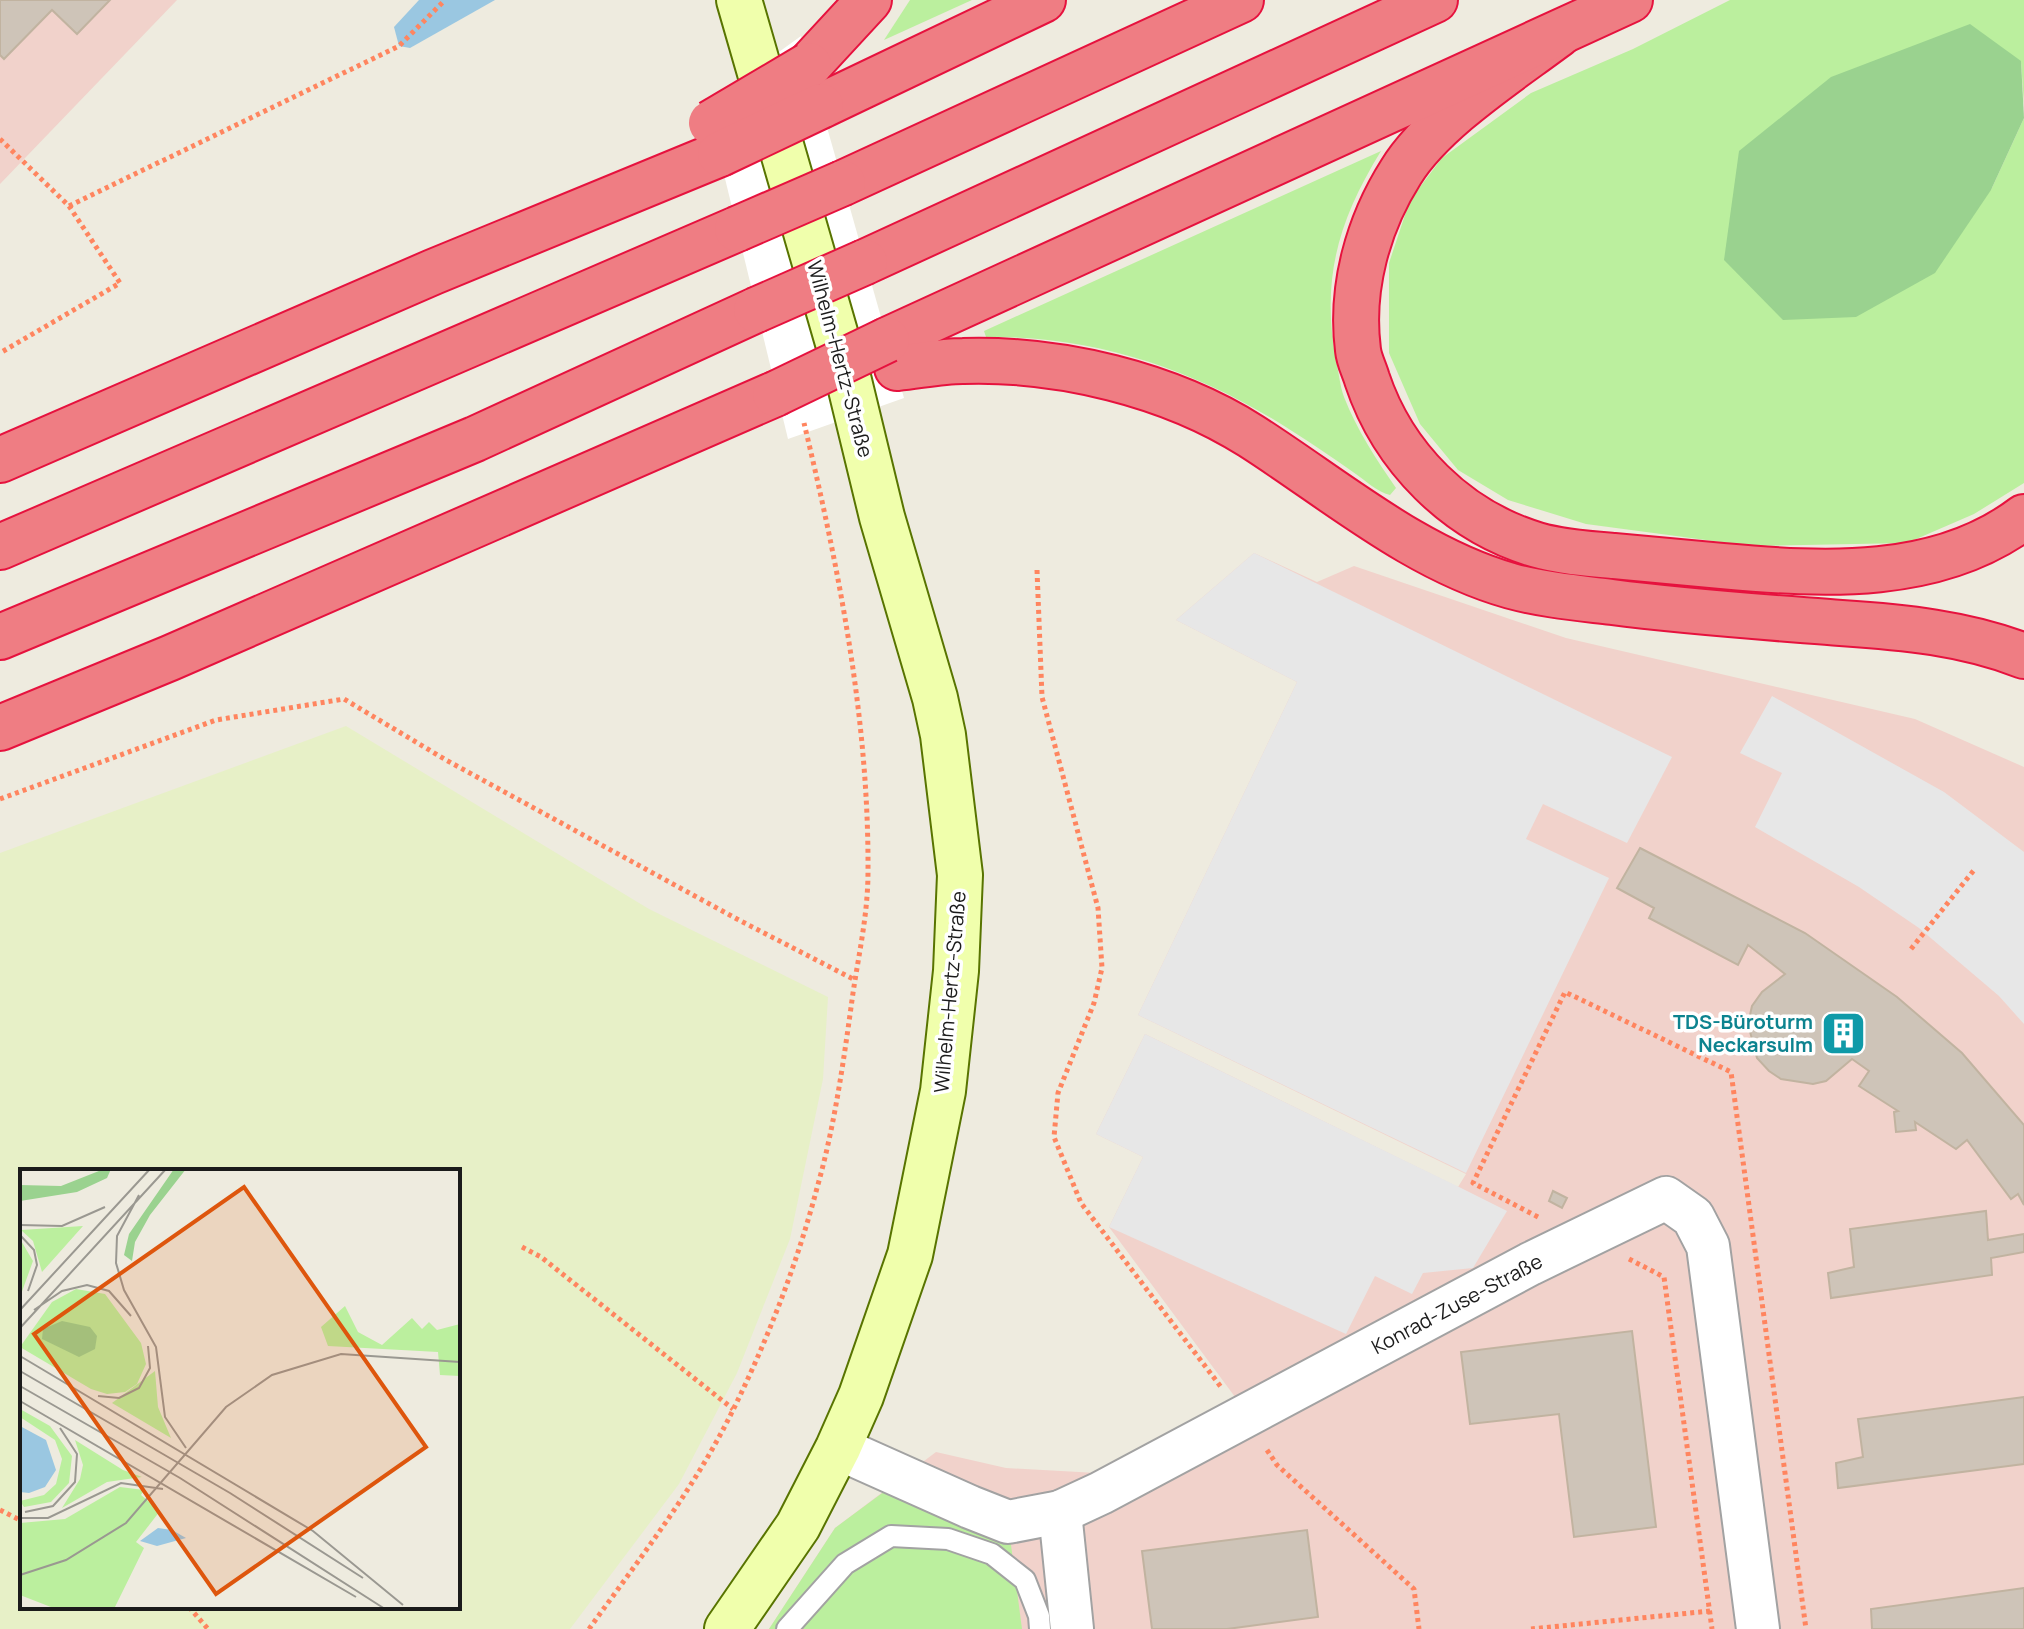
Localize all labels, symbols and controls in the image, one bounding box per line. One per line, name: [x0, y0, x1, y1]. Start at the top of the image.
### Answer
street label: Wilhelm-Hertz-Straße: [801, 257, 880, 460]
street label: Wilhelm-Hertz-Straße: [927, 890, 972, 1094]
place label: TDS-Büroturm Neckarsulm: [1673, 1008, 1813, 1058]
building icon: TDS-Büroturm Neckarsulm: [1820, 1009, 1868, 1057]
inset map: [20, 1169, 460, 1609]
street label: Konrad-Zuse-Straße: [1367, 1247, 1547, 1360]

